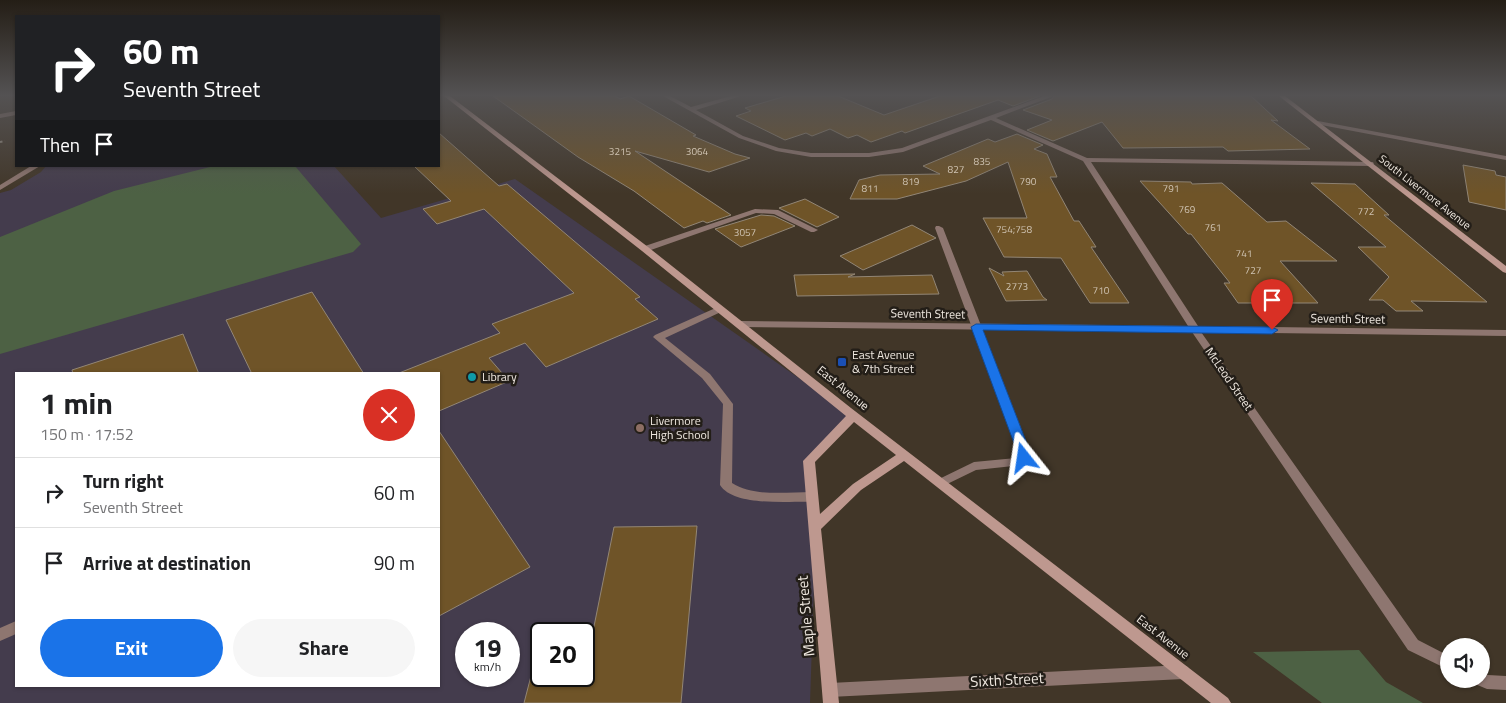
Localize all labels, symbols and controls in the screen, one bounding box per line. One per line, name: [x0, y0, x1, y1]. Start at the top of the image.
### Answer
text: 60 m: [123, 24, 199, 78]
icon: right: [40, 35, 105, 100]
text: Seventh Street: [123, 72, 260, 106]
text: Then: [40, 130, 80, 159]
icon: arrive: [90, 130, 118, 158]
house number: 3215: [609, 144, 632, 159]
house number: 3064: [686, 144, 709, 159]
street label: South Livermore Avenue: [1376, 151, 1475, 233]
house number: 835: [974, 154, 991, 169]
house number: 827: [948, 162, 964, 177]
house number: 819: [903, 174, 920, 189]
house number: 790: [1020, 174, 1037, 189]
house number: 811: [862, 181, 878, 196]
house number: 791: [1163, 181, 1179, 196]
house number: 769: [1179, 202, 1196, 217]
house number: 772: [1358, 204, 1374, 219]
house number: 761: [1205, 220, 1221, 235]
house number: 754;758: [996, 222, 1032, 237]
house number: 3057: [734, 225, 756, 240]
house number: 741: [1236, 246, 1252, 261]
house number: 727: [1245, 263, 1261, 278]
house number: 2773: [1006, 279, 1028, 294]
pin: [1251, 279, 1293, 330]
house number: 710: [1093, 283, 1110, 298]
icon: arrive: [1258, 286, 1286, 314]
street label: Seventh Street: [890, 303, 966, 324]
street label: Seventh Street: [1310, 308, 1386, 329]
street label: McLeod Street: [1201, 343, 1259, 415]
place label: East Avenue & 7th Street: [852, 345, 915, 378]
marker: East Avenue & 7th Street: [836, 356, 848, 368]
street label: East Avenue: [813, 361, 874, 415]
place label: Library: [482, 367, 517, 386]
marker: Library: [466, 371, 478, 383]
text: 1 min: [40, 380, 113, 426]
button: close: [363, 389, 415, 441]
place label: Livermore High School: [650, 411, 710, 444]
text: 150 m · 17:52: [40, 422, 134, 446]
marker: Livermore High School: [634, 422, 646, 434]
position arrow: [997, 431, 1049, 483]
text: Turn right: [83, 466, 164, 495]
text: 60 m: [374, 478, 415, 507]
icon: right: [40, 479, 68, 507]
text: Seventh Street: [83, 495, 183, 519]
text: Arrive at destination: [83, 548, 251, 577]
text: 90 m: [374, 548, 415, 577]
icon: arrive: [40, 549, 68, 577]
street label: Maple Street: [790, 574, 820, 657]
street label: East Avenue: [1133, 610, 1194, 663]
button: Exit: [40, 619, 223, 677]
button: Share: [233, 619, 415, 677]
speed limit sign: 20: [530, 622, 595, 687]
text: 19: [473, 629, 502, 667]
map controls: [1440, 638, 1490, 688]
button: sound: [1440, 638, 1490, 688]
text: km/h: [474, 657, 501, 676]
street label: Sixth Street: [970, 666, 1045, 693]

